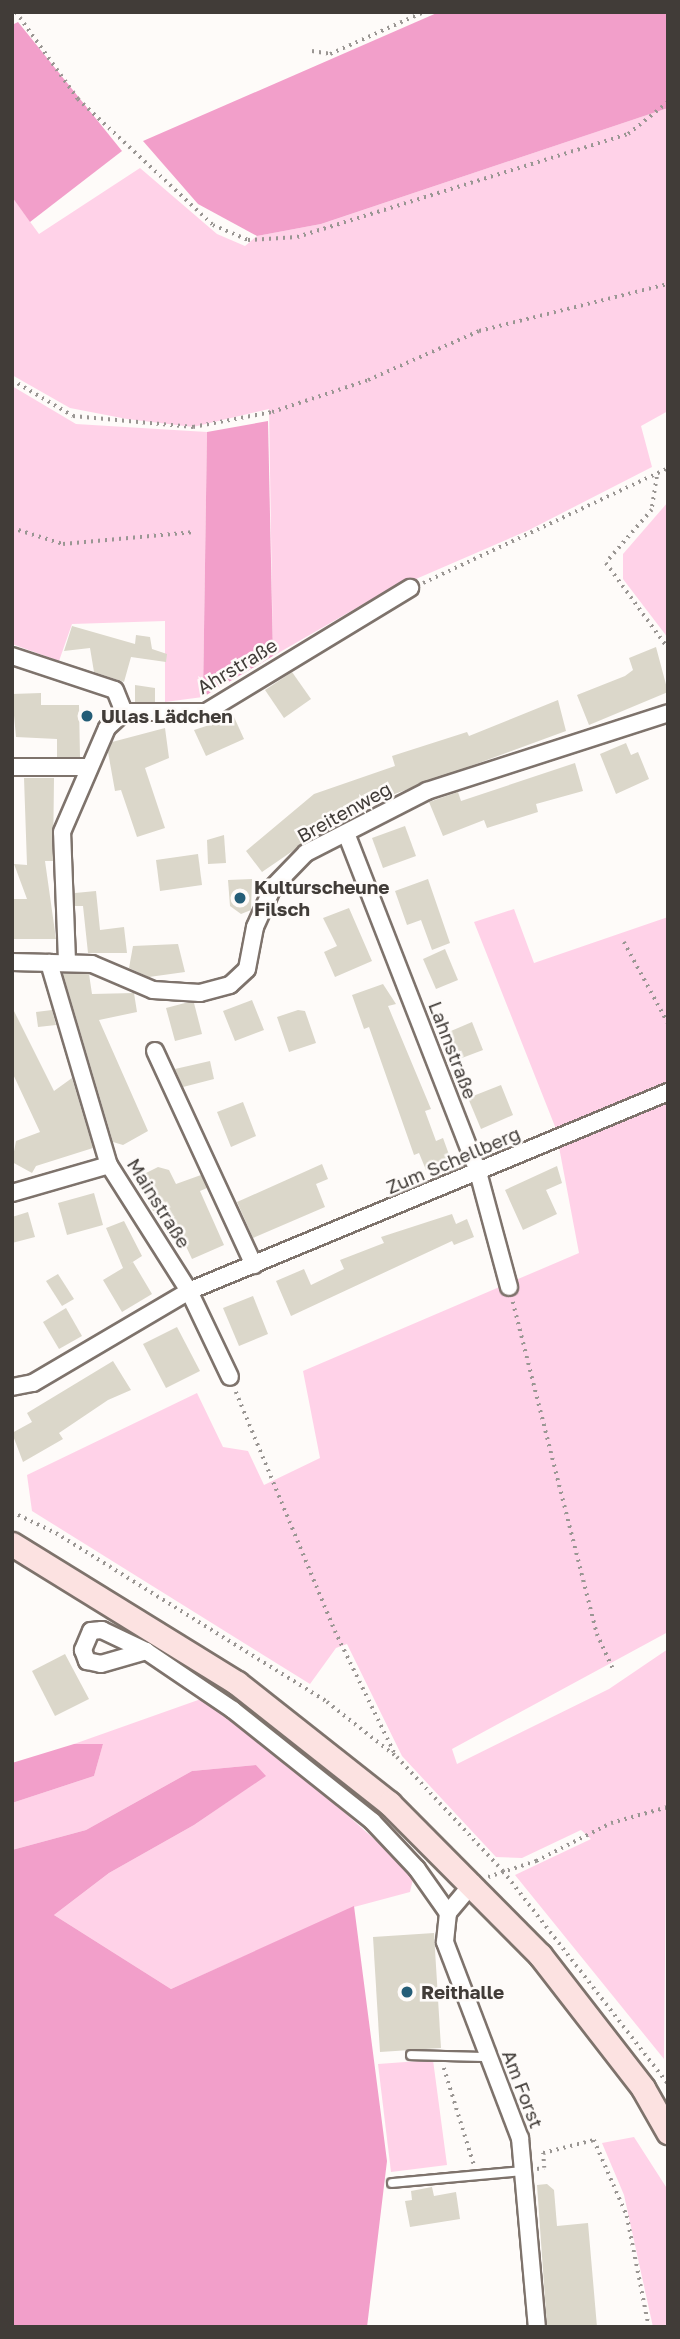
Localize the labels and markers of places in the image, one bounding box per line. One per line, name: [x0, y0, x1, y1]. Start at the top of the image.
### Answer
place label: Ullas Lädchen: [101, 705, 233, 727]
marker: Ullas Lädchen: [79, 708, 95, 724]
place label: Kulturscheune Filsch: [254, 876, 389, 920]
marker: Kulturscheune Filsch: [232, 890, 248, 906]
place label: Reithalle: [421, 1981, 504, 2003]
marker: Reithalle: [399, 1984, 415, 2000]

